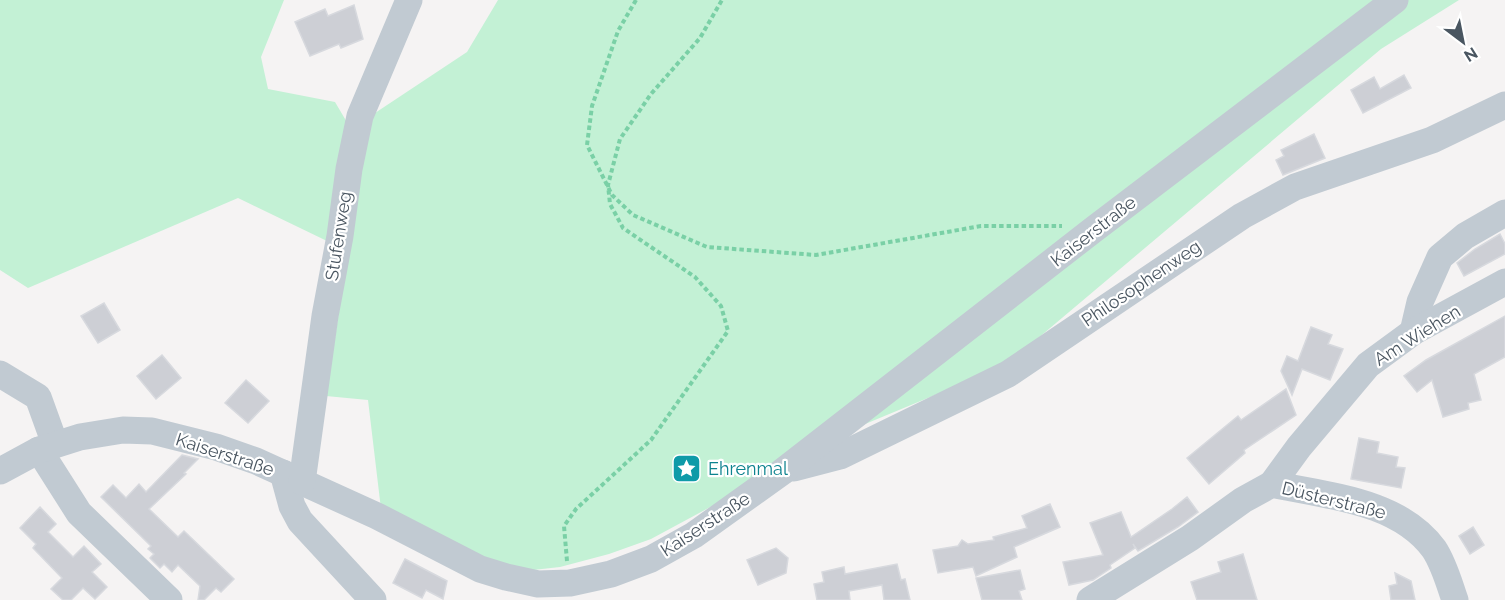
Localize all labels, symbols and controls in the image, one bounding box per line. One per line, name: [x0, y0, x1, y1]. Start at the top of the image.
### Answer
north arrow: [1433, 12, 1493, 72]
text: N: [1460, 43, 1481, 66]
street label: Stufenweg: [321, 190, 355, 282]
street label: Kaiserstraße: [1046, 191, 1140, 271]
street label: Philosophenweg: [1077, 235, 1205, 331]
street label: Am Wiehen: [1370, 300, 1464, 370]
street label: Kaiserstraße: [173, 428, 277, 480]
place icon: Ehrenmal: [671, 452, 703, 484]
place label: Ehrenmal: [708, 458, 788, 479]
street label: Düsterstraße: [1280, 477, 1389, 523]
street label: Kaiserstraße: [656, 487, 754, 561]

